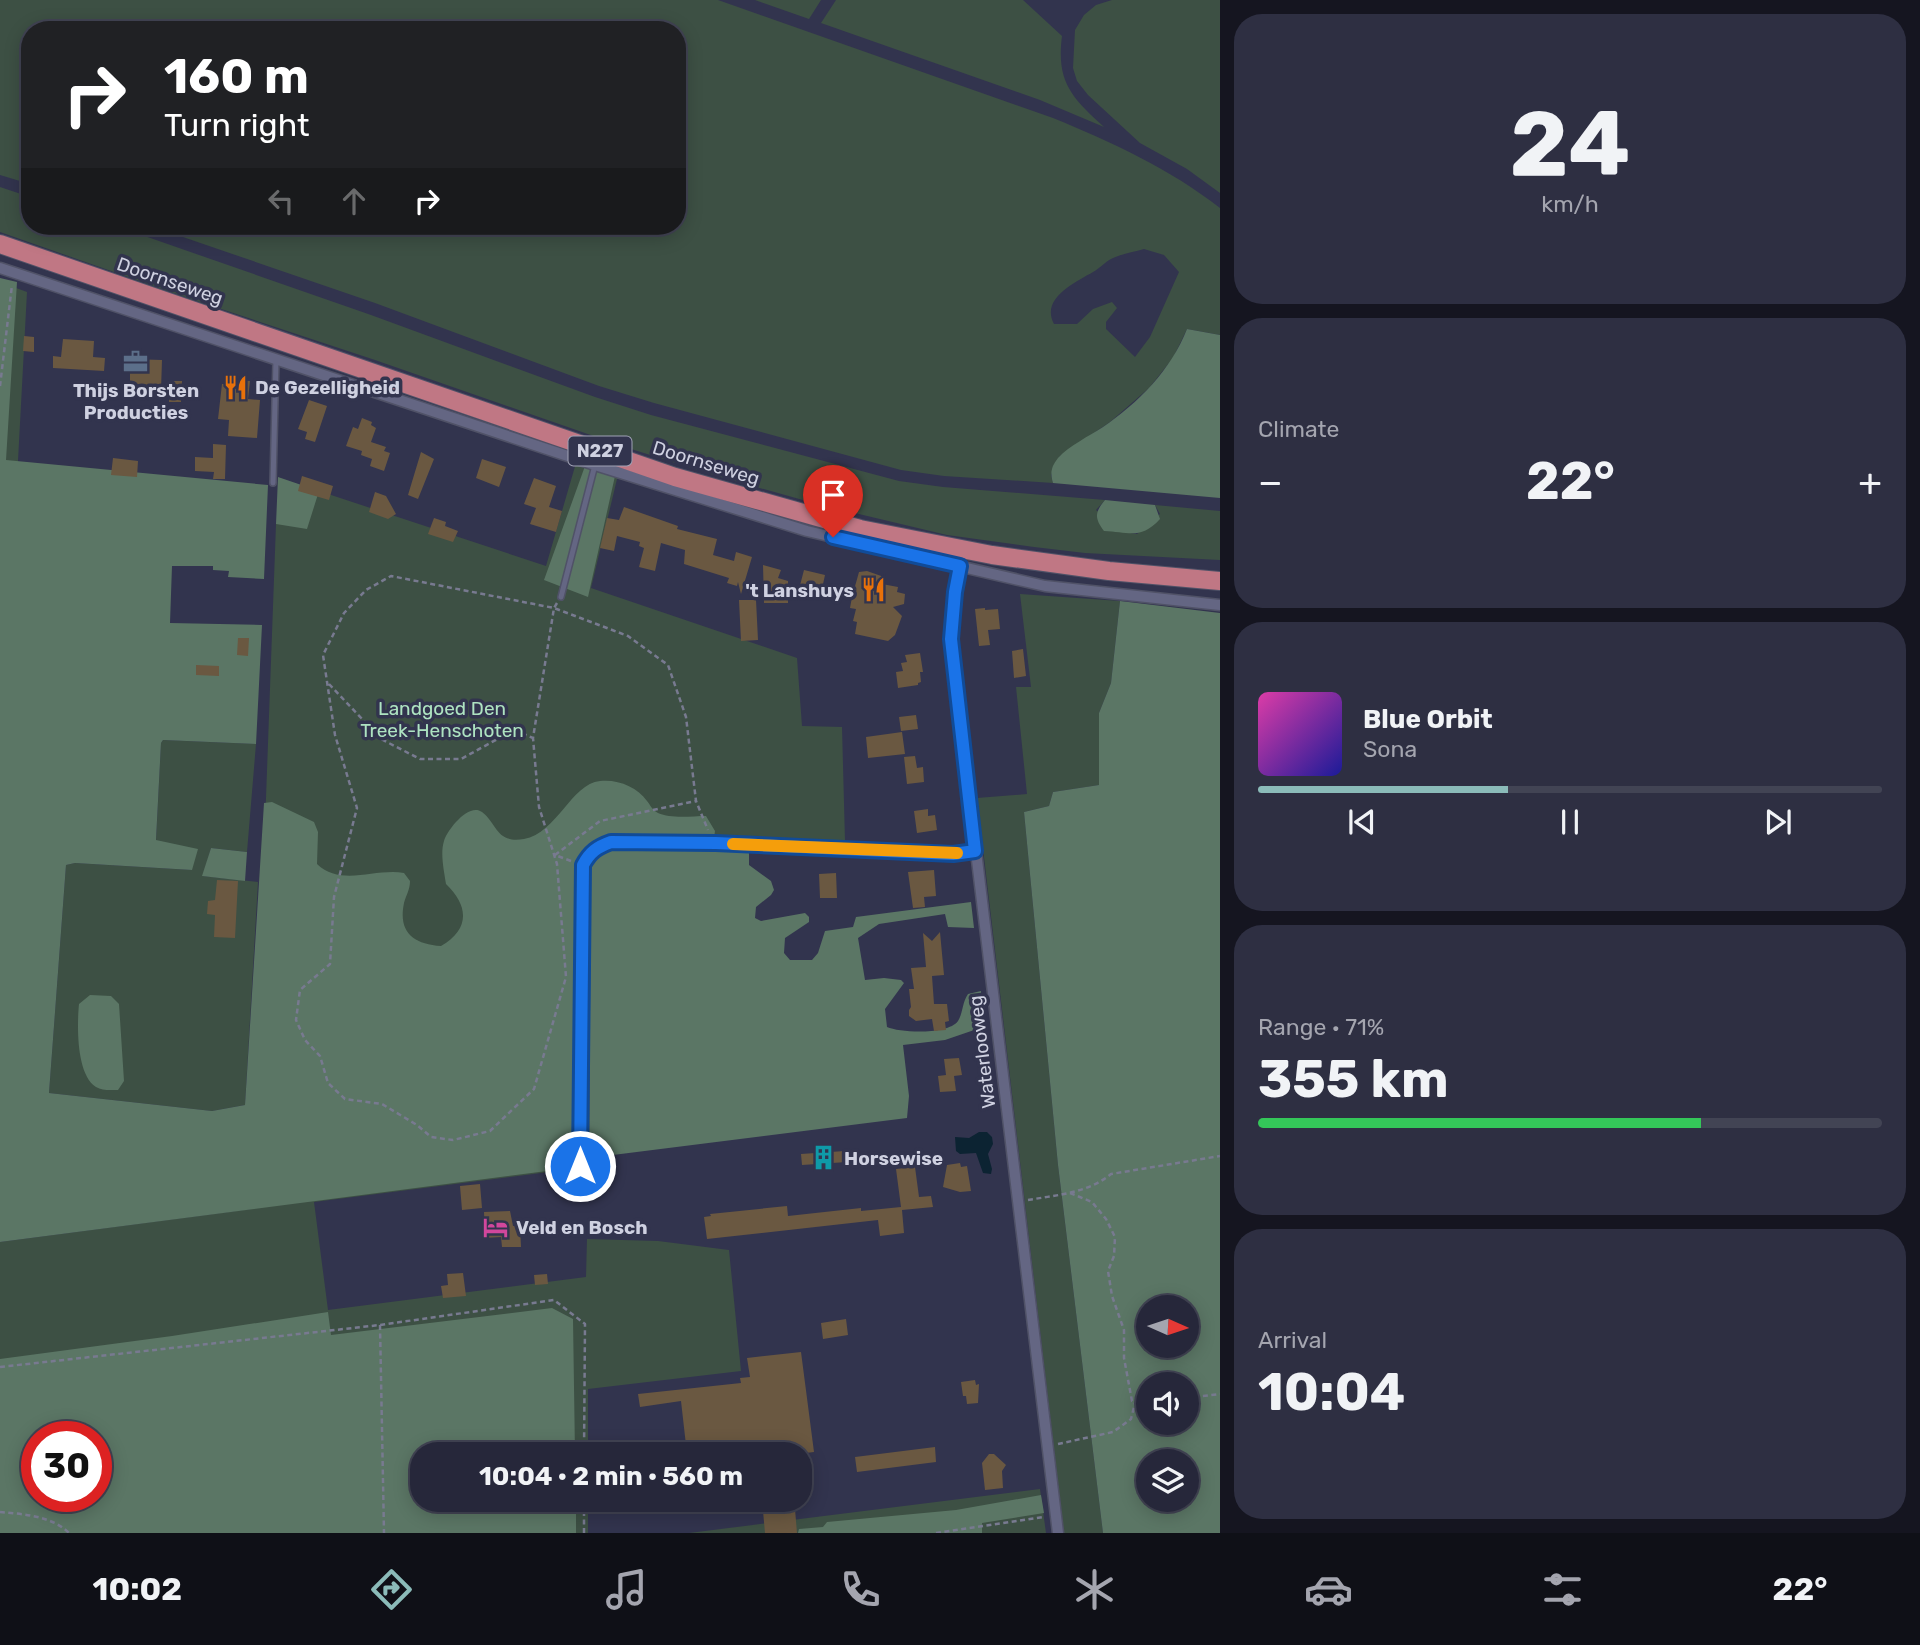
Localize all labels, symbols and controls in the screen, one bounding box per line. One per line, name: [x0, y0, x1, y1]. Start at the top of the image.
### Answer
text: 160 m: [164, 47, 309, 105]
icon: right: [49, 49, 140, 140]
text: 24: [1510, 90, 1630, 198]
text: Turn right: [164, 106, 309, 144]
icon: left: [262, 182, 300, 220]
icon: ahead: [335, 182, 373, 220]
icon: right: [408, 182, 446, 220]
text: km/h: [1541, 190, 1599, 218]
street label: Doornseweg: [114, 252, 226, 310]
office icon: Thijs Borsten Producties: [122, 348, 150, 376]
restaurant icon: De Gezelligheid: [221, 373, 249, 401]
place label: De Gezelligheid: [255, 376, 400, 399]
place label: Thijs Borsten Producties: [73, 379, 199, 424]
text: Climate: [1258, 415, 1339, 443]
road number: N227: [568, 436, 632, 466]
street label: Doornseweg: [650, 436, 762, 490]
text: 22°: [1526, 450, 1615, 512]
text: −: [1258, 459, 1283, 505]
text: +: [1858, 459, 1882, 505]
pin: [803, 465, 863, 537]
icon: arrive: [814, 476, 852, 514]
restaurant icon: 't Lanshuys: [860, 576, 888, 604]
place label: 't Lanshuys: [745, 579, 854, 602]
park label: Landgoed Den Treek-Henschoten: [360, 697, 524, 742]
text: Blue Orbit: [1363, 704, 1493, 735]
text: Sona: [1363, 735, 1417, 763]
icon: previous: [1343, 803, 1381, 841]
icon: pause: [1551, 803, 1589, 841]
icon: next: [1759, 803, 1797, 841]
street label: Waterlooweg: [964, 994, 1000, 1110]
text: Range · 71%: [1258, 1013, 1384, 1041]
text: 355 km: [1258, 1048, 1449, 1110]
position arrow: [543, 1129, 617, 1203]
building icon: Horsewise: [810, 1144, 838, 1172]
place label: Horsewise: [844, 1147, 943, 1170]
hotel icon: Veld en Bosch: [482, 1213, 510, 1241]
place label: Veld en Bosch: [516, 1216, 648, 1239]
north arrow: [1136, 1295, 1199, 1358]
map controls: [1136, 1295, 1199, 1512]
text: Arrival: [1258, 1326, 1327, 1354]
text: 10:04: [1258, 1361, 1405, 1423]
button: sound: [1136, 1372, 1199, 1435]
speed limit sign: 30: [21, 1421, 112, 1512]
button: layers: [1136, 1449, 1199, 1512]
text: 10:04 · 2 min · 560 m: [479, 1461, 743, 1492]
icon: directions: [367, 1565, 416, 1614]
icon: music: [602, 1565, 651, 1614]
icon: phone: [836, 1565, 885, 1614]
icon: climate: [1070, 1565, 1119, 1614]
icon: car: [1304, 1565, 1353, 1614]
icon: filters: [1538, 1565, 1587, 1614]
text: 10:02: [93, 1570, 182, 1608]
text: 22°: [1773, 1570, 1827, 1608]

